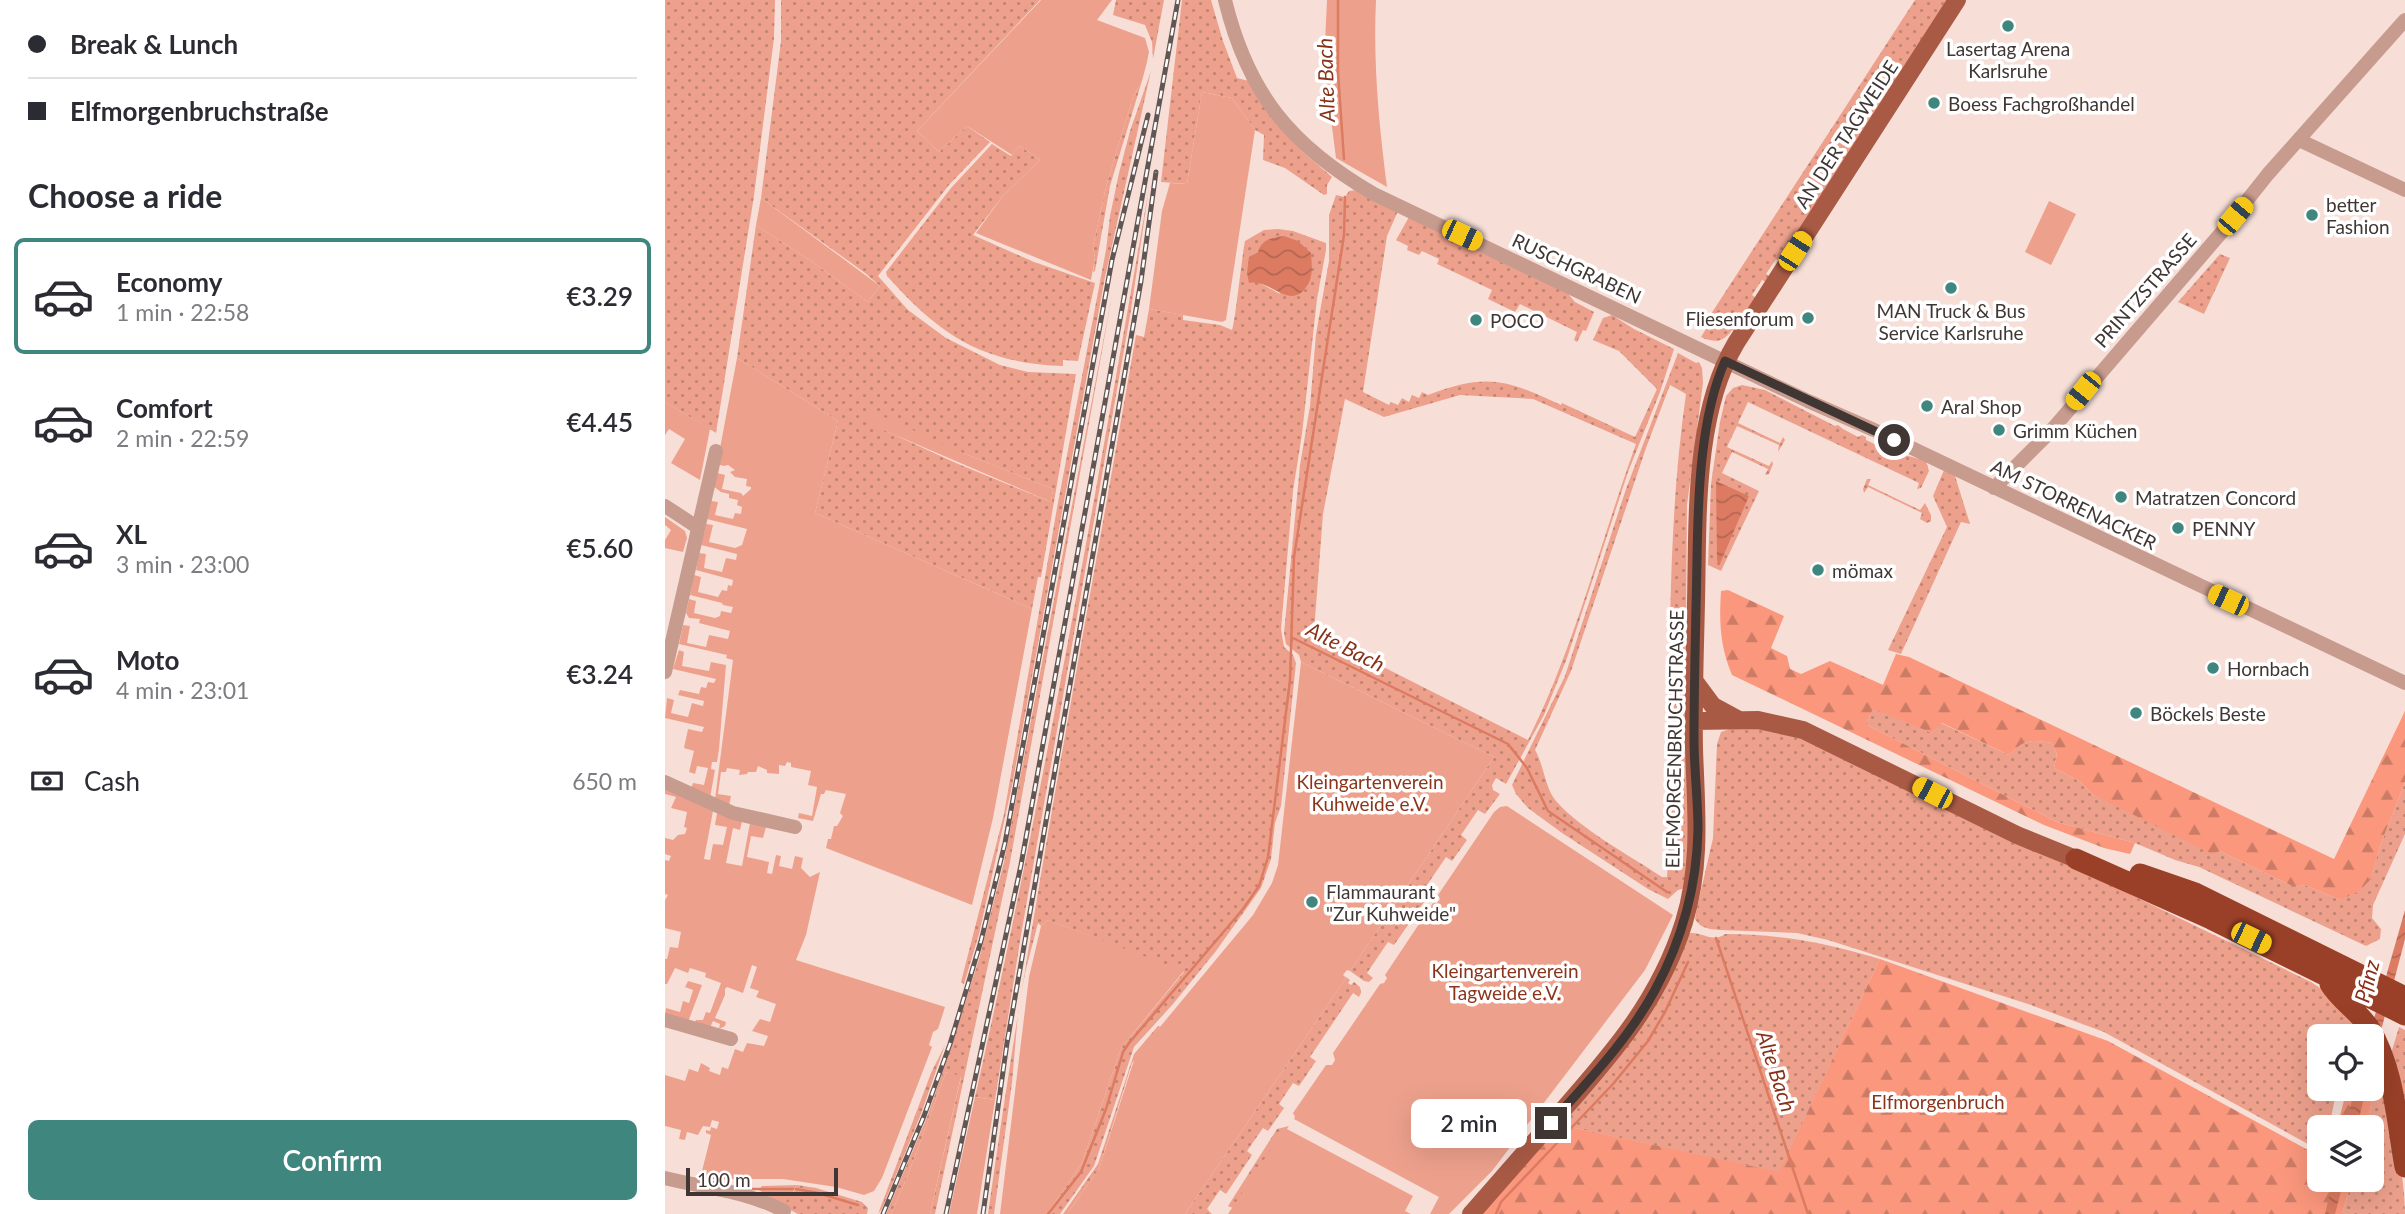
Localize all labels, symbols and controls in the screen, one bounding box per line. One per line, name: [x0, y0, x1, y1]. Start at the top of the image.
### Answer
marker: Lasertag Arena Karlsruhe: [2000, 18, 2016, 34]
text: Break & Lunch: [70, 28, 238, 60]
place label: Lasertag Arena Karlsruhe: [1946, 37, 2070, 82]
water label: Alte Bach: [1311, 38, 1339, 123]
street label: AN DER TAGWEIDE: [1790, 56, 1902, 212]
place label: Boess Fachgroßhandel: [1948, 92, 2135, 115]
text: Elfmorgenbruchstraße: [70, 95, 329, 127]
marker: Boess Fachgroßhandel: [1926, 95, 1942, 111]
text: Choose a ride: [28, 176, 222, 215]
car: [2214, 193, 2257, 239]
place label: better Fashion: [2326, 193, 2390, 238]
marker: better Fashion: [2304, 207, 2320, 223]
car: [1439, 217, 1486, 253]
street label: RUSCHGRABEN: [1509, 228, 1645, 308]
car: [1775, 228, 1816, 274]
street label: PRINTZSTRASSE: [2089, 228, 2201, 352]
icon: car: [32, 265, 95, 328]
text: Economy: [116, 266, 222, 298]
text: €3.29: [567, 280, 633, 312]
marker: MAN Truck & Bus Service Karlsruhe: [1943, 280, 1959, 296]
text: 1 min · 22:58: [116, 298, 249, 326]
place label: MAN Truck & Bus Service Karlsruhe: [1877, 299, 2025, 344]
place label: Fliesenforum: [1685, 307, 1794, 330]
place label: POCO: [1490, 309, 1544, 332]
marker: Fliesenforum: [1800, 310, 1816, 326]
marker: POCO: [1468, 312, 1484, 328]
car: [2062, 368, 2105, 414]
icon: car: [32, 391, 95, 454]
text: Comfort: [116, 392, 213, 424]
place label: Aral Shop: [1941, 395, 2022, 418]
marker: Aral Shop: [1919, 398, 1935, 414]
text: €4.45: [567, 406, 633, 438]
place label: Grimm Küchen: [2013, 419, 2137, 442]
marker: Grimm Küchen: [1991, 422, 2007, 438]
text: 2 min · 22:59: [116, 424, 249, 452]
route start: [1878, 424, 1910, 456]
street label: AM STORRENACKER: [1987, 454, 2161, 554]
place label: Matratzen Concord: [2135, 486, 2296, 509]
marker: Matratzen Concord: [2113, 489, 2129, 505]
icon: car: [32, 517, 95, 580]
place label: PENNY: [2192, 517, 2255, 540]
text: XL: [116, 518, 147, 550]
marker: PENNY: [2170, 520, 2186, 536]
text: €5.60: [567, 532, 633, 564]
text: 3 min · 23:00: [116, 550, 249, 578]
place label: mömax: [1832, 559, 1893, 582]
marker: mömax: [1810, 562, 1826, 578]
car: [2205, 582, 2252, 618]
street label: ELFMORGENBRUCHSTRASSE: [1660, 609, 1688, 868]
water label: Alte Bach: [1302, 615, 1389, 676]
icon: car: [32, 643, 95, 706]
text: Moto: [116, 644, 179, 676]
place label: Hornbach: [2227, 657, 2309, 680]
text: €3.24: [567, 658, 633, 690]
marker: Hornbach: [2205, 660, 2221, 676]
text: 4 min · 23:01: [116, 676, 249, 704]
place label: Böckels Beste: [2150, 702, 2266, 725]
marker: Böckels Beste: [2128, 705, 2144, 721]
icon: cash: [28, 762, 66, 800]
text: Cash: [84, 765, 140, 797]
text: 650 m: [572, 767, 637, 795]
park label: Kleingartenverein Kuhweide e.V.: [1297, 770, 1444, 815]
car: [1909, 774, 1956, 812]
place label: Flammaurant "Zur Kuhweide": [1326, 880, 1456, 925]
marker: Flammaurant "Zur Kuhweide": [1304, 894, 1320, 910]
car: [2228, 919, 2275, 957]
water label: Pfinz: [2348, 957, 2384, 1005]
park label: Kleingartenverein Tagweide e.V.: [1432, 959, 1579, 1004]
map controls: [2307, 1024, 2384, 1192]
button: locate: [2307, 1024, 2384, 1101]
water label: Alte Bach: [1752, 1026, 1802, 1115]
park label: Elfmorgenbruch: [1871, 1090, 2005, 1113]
callout: 2 min: [1411, 1098, 1527, 1148]
route end: [1535, 1107, 1567, 1139]
text: 2 min: [1441, 1109, 1497, 1137]
button: layers: [2307, 1115, 2384, 1192]
button: Confirm: [28, 1120, 637, 1200]
scale bar: [686, 1165, 838, 1197]
text: 100 m: [697, 1168, 751, 1191]

